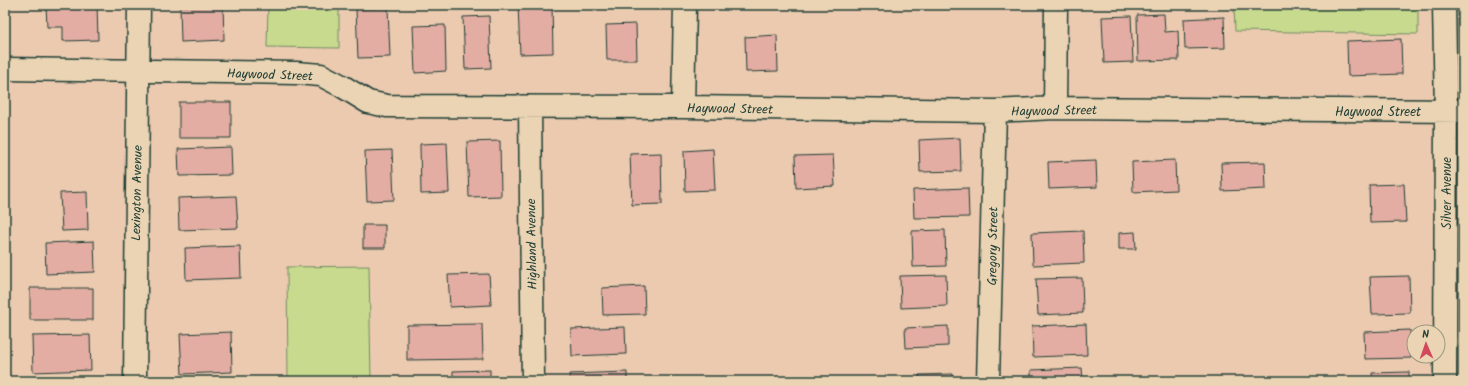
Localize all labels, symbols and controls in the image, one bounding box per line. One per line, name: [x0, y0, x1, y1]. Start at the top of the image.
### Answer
street label: Haywood Street: [227, 64, 314, 88]
street label: Haywood Street: [687, 98, 774, 121]
street label: Haywood Street: [1011, 100, 1098, 123]
street label: Haywood Street: [1335, 102, 1422, 123]
street label: Lexington Avenue: [126, 145, 149, 241]
street label: Silver Avenue: [1437, 157, 1458, 229]
street label: Highland Avenue: [521, 198, 544, 290]
street label: Gregory Street: [982, 206, 1005, 286]
north arrow: [1406, 324, 1446, 364]
text: N: [1422, 326, 1430, 344]

